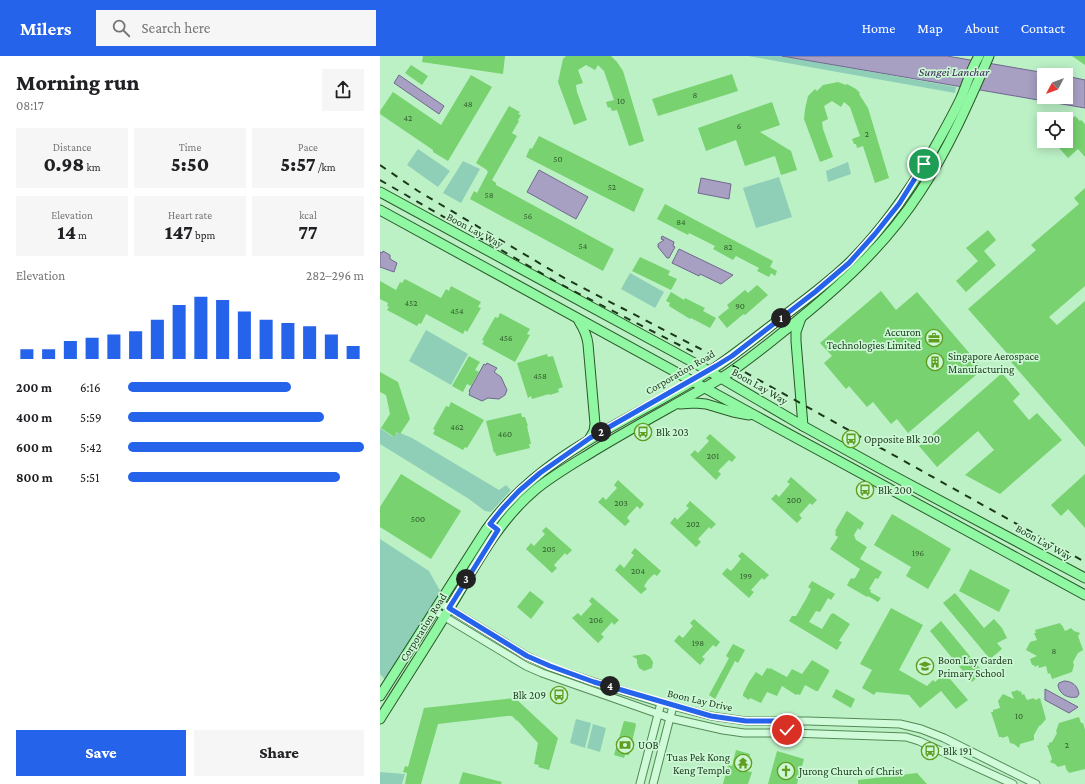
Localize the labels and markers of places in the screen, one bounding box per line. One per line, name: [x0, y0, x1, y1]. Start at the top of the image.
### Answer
pin: [907, 147, 941, 181]
pin: 1: [771, 308, 791, 328]
place label: Accuron Technologies Limited: [827, 326, 921, 352]
office icon: Accuron Technologies Limited: [924, 328, 944, 348]
place label: Singapore Aerospace Manufacturing: [948, 350, 1039, 376]
building icon: Singapore Aerospace Manufacturing: [925, 352, 945, 372]
pin: 2: [591, 422, 611, 442]
bus stop icon: Blk 203: [633, 422, 653, 442]
place label: Blk 203: [656, 426, 689, 438]
bus stop icon: Opposite Blk 200: [841, 429, 861, 449]
place label: Opposite Blk 200: [864, 433, 940, 446]
bus stop icon: Blk 200: [855, 480, 875, 500]
place label: Blk 200: [878, 484, 912, 496]
pin: 3: [456, 569, 476, 589]
place label: Boon Lay Garden Primary School: [938, 654, 1013, 680]
school or university icon: Boon Lay Garden Primary School: [915, 656, 935, 676]
pin: 4: [600, 676, 620, 696]
bus stop icon: Blk 209: [549, 685, 569, 705]
place label: Blk 209: [513, 689, 546, 701]
pin: [770, 713, 804, 747]
bank icon: UOB: [615, 735, 635, 755]
place label: UOB: [638, 739, 659, 751]
bus stop icon: Blk 191: [920, 741, 940, 761]
place label: Blk 191: [943, 745, 972, 757]
place label: Tuas Pek Kong Keng Temple: [666, 751, 731, 777]
temple icon: Tuas Pek Kong Keng Temple: [733, 753, 753, 773]
church icon: Jurong Church of Christ: [776, 761, 796, 781]
place label: Jurong Church of Christ: [798, 765, 903, 778]

